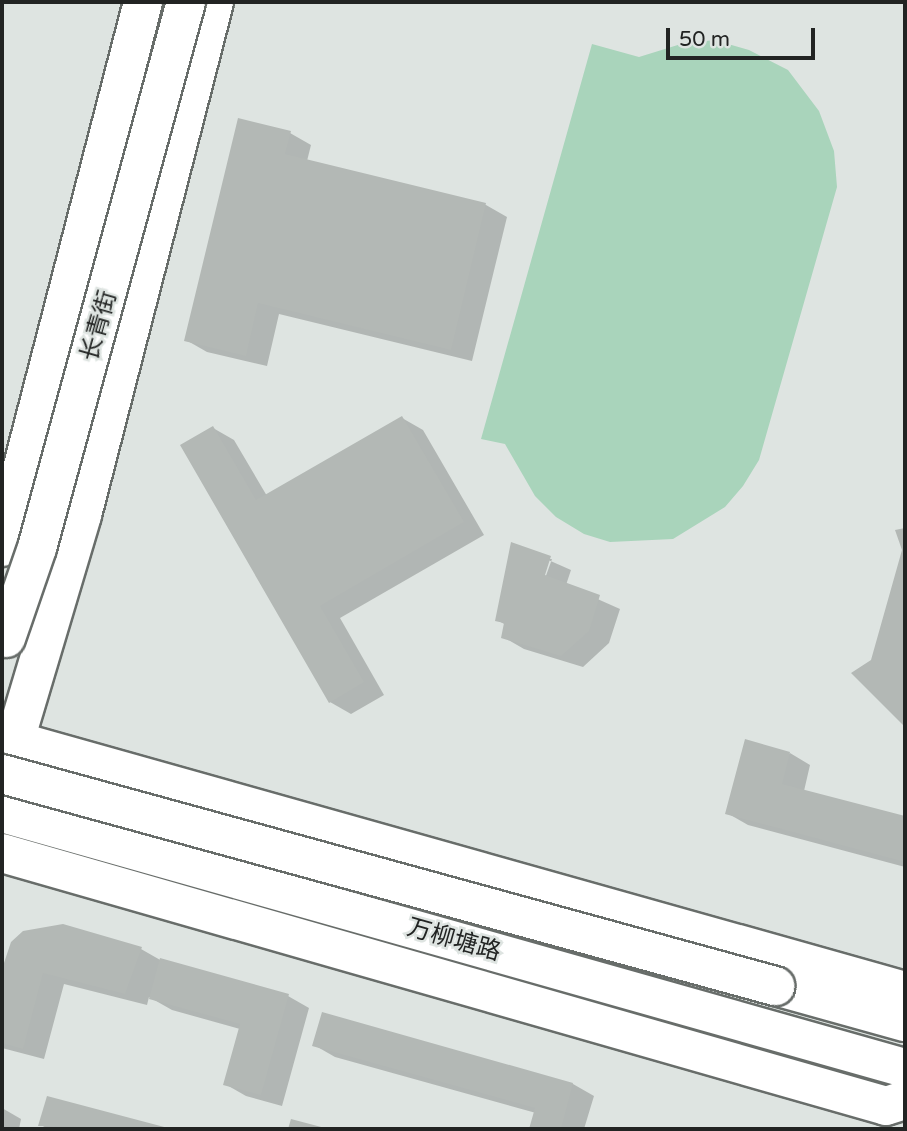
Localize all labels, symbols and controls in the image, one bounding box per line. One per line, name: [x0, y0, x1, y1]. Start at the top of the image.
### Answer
scale bar: [669, 14, 818, 58]
text: 50 m: [679, 27, 730, 52]
street label: 长青街: [75, 287, 123, 365]
street label: 万柳塘路: [404, 913, 504, 967]

